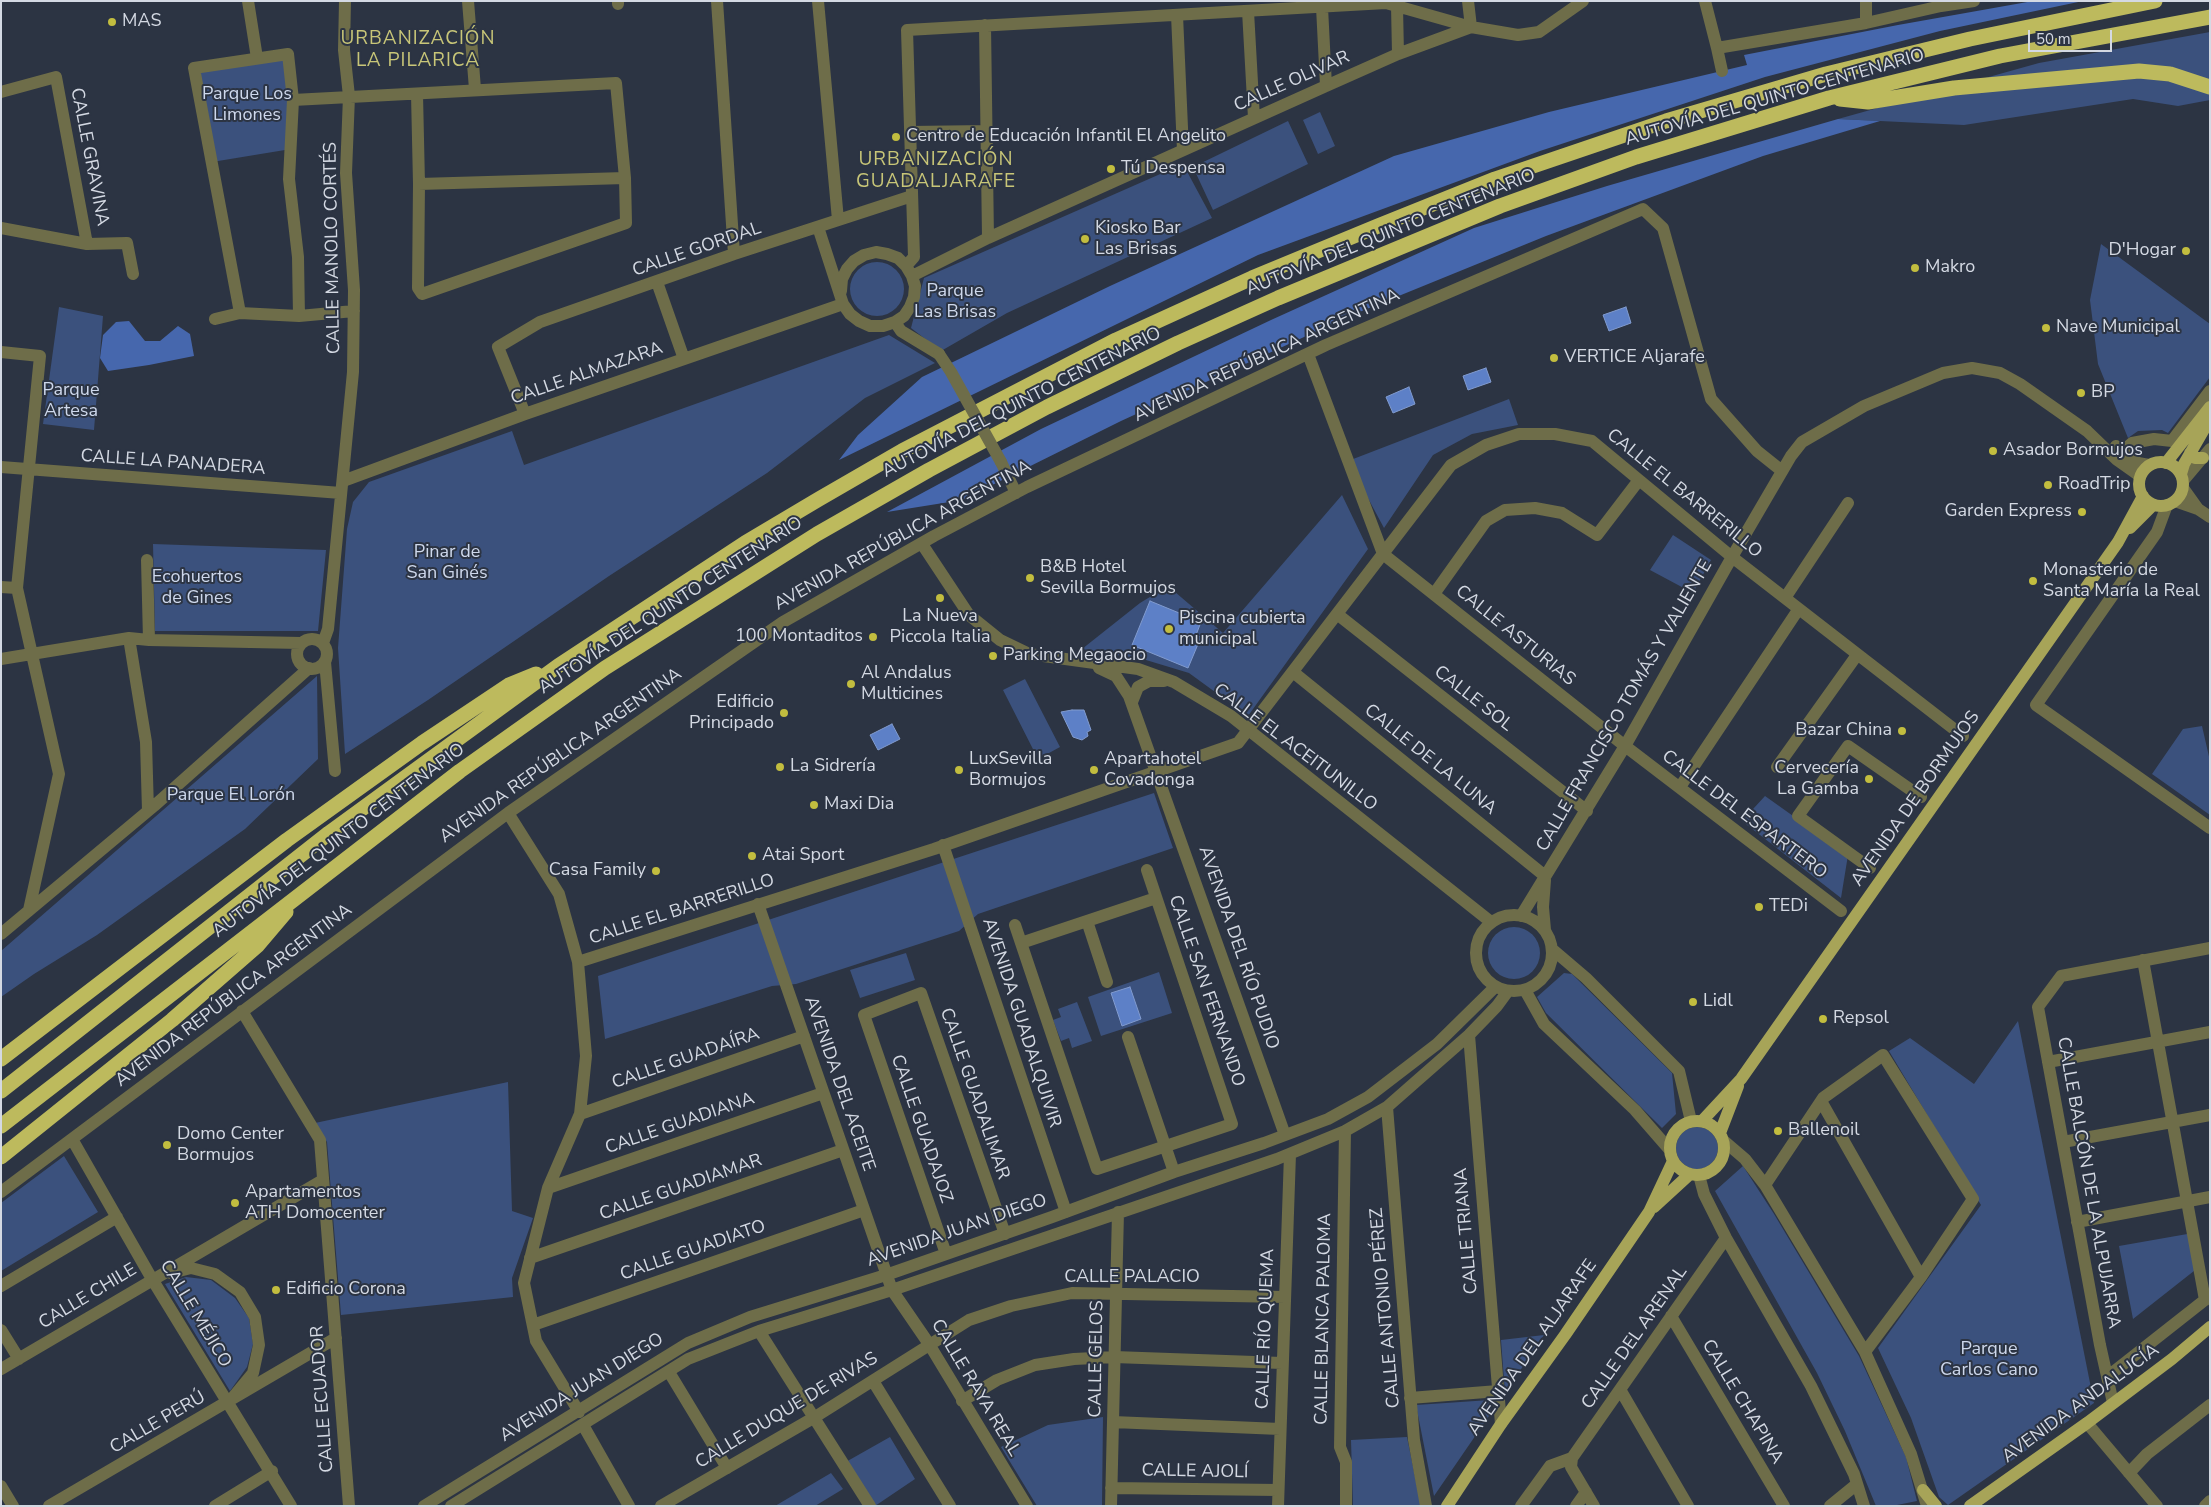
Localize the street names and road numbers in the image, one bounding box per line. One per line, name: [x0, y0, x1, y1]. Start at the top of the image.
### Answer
street label: AUTOVÍA DEL QUINTO CENTENARIO: [1623, 45, 1927, 151]
street label: CALLE OLIVAR: [1231, 47, 1353, 117]
street label: CALLE GRAVINA: [65, 86, 113, 228]
street label: CALLE MANOLO CORTÉS: [320, 142, 346, 354]
street label: AUTOVÍA DEL QUINTO CENTENARIO: [1243, 165, 1539, 301]
street label: CALLE GORDAL: [630, 218, 764, 282]
street label: AVENIDA REPÚBLICA ARGENTINA: [1131, 285, 1403, 427]
street label: AUTOVÍA DEL QUINTO CENTENARIO: [879, 323, 1165, 483]
street label: CALLE ALMAZARA: [508, 338, 666, 410]
street label: CALLE EL BARRERILLO: [1602, 425, 1766, 563]
street label: CALLE LA PANADERA: [80, 446, 266, 480]
street label: AVENIDA REPÚBLICA ARGENTINA: [771, 456, 1035, 616]
street label: AUTOVÍA DEL QUINTO CENTENARIO: [535, 512, 807, 700]
street label: CALLE FRANCISCO TOMÁS Y VALIENTE: [1532, 556, 1718, 856]
street label: CALLE ASTURIAS: [1451, 581, 1579, 691]
street label: CALLE SOL: [1429, 661, 1517, 737]
street label: AVENIDA REPÚBLICA ARGENTINA: [436, 664, 686, 848]
street label: CALLE EL ACEITUNILLO: [1209, 679, 1381, 817]
street label: CALLE DE LA LUNA: [1359, 700, 1501, 820]
street label: AVENIDA DE BORMUJOS: [1847, 707, 1985, 891]
street label: AUTOVÍA DEL QUINTO CENTENARIO: [209, 739, 469, 943]
street label: CALLE DEL ESPARTERO: [1657, 746, 1831, 884]
street label: AVENIDA DEL RÍO PUDIO: [1193, 844, 1283, 1052]
street label: CALLE EL BARRERILLO: [587, 870, 777, 950]
street label: CALLE SAN FERNANDO: [1163, 892, 1249, 1090]
street label: AVENIDA REPÚBLICA ARGENTINA: [111, 900, 357, 1092]
street label: AVENIDA GUADALQUIVIR: [977, 916, 1065, 1130]
street label: AVENIDA DEL ACEITE: [799, 994, 879, 1174]
street label: CALLE GUADALIMAR: [934, 1005, 1014, 1183]
street label: CALLE GUADAÍRA: [609, 1024, 763, 1094]
street label: CALLE BALCÓN DE LA ALPUJARRA: [2052, 1035, 2124, 1331]
street label: CALLE GUADAJOZ: [885, 1052, 957, 1206]
street label: CALLE GUADIANA: [603, 1088, 757, 1160]
street label: CALLE GUADIAMAR: [597, 1150, 765, 1226]
street label: CALLE TRIANA: [1451, 1167, 1483, 1295]
street label: AVENIDA JUAN DIEGO: [864, 1190, 1050, 1272]
street label: CALLE ANTONIO PÉREZ: [1366, 1207, 1406, 1409]
street label: CALLE BLANCA PALOMA: [1311, 1213, 1337, 1425]
street label: CALLE GUADIATO: [617, 1216, 769, 1286]
street label: CALLE RÍO QUEMA: [1252, 1248, 1280, 1410]
street label: CALLE MÉJICO: [154, 1256, 236, 1372]
street label: AVENIDA DEL ALJARAFE: [1464, 1256, 1602, 1440]
street label: CALLE CHILE: [35, 1259, 141, 1335]
street label: CALLE DEL ARENAL: [1577, 1262, 1693, 1414]
street label: CALLE PALACIO: [1064, 1267, 1200, 1289]
street label: CALLE GELOS: [1085, 1300, 1109, 1418]
street label: CALLE RAYA REAL: [926, 1316, 1024, 1460]
street label: CALLE ECUADOR: [307, 1325, 339, 1473]
street label: AVENIDA JUAN DIEGO: [496, 1329, 668, 1447]
street label: CALLE CHAPINA: [1696, 1336, 1788, 1468]
street label: AVENIDA ANDALUCÍA: [1998, 1340, 2164, 1468]
street label: CALLE DUQUE DE RIVAS: [692, 1348, 882, 1474]
street label: CALLE PERÚ: [106, 1387, 210, 1459]
street label: CALLE AJOLÍ: [1141, 1460, 1249, 1484]

